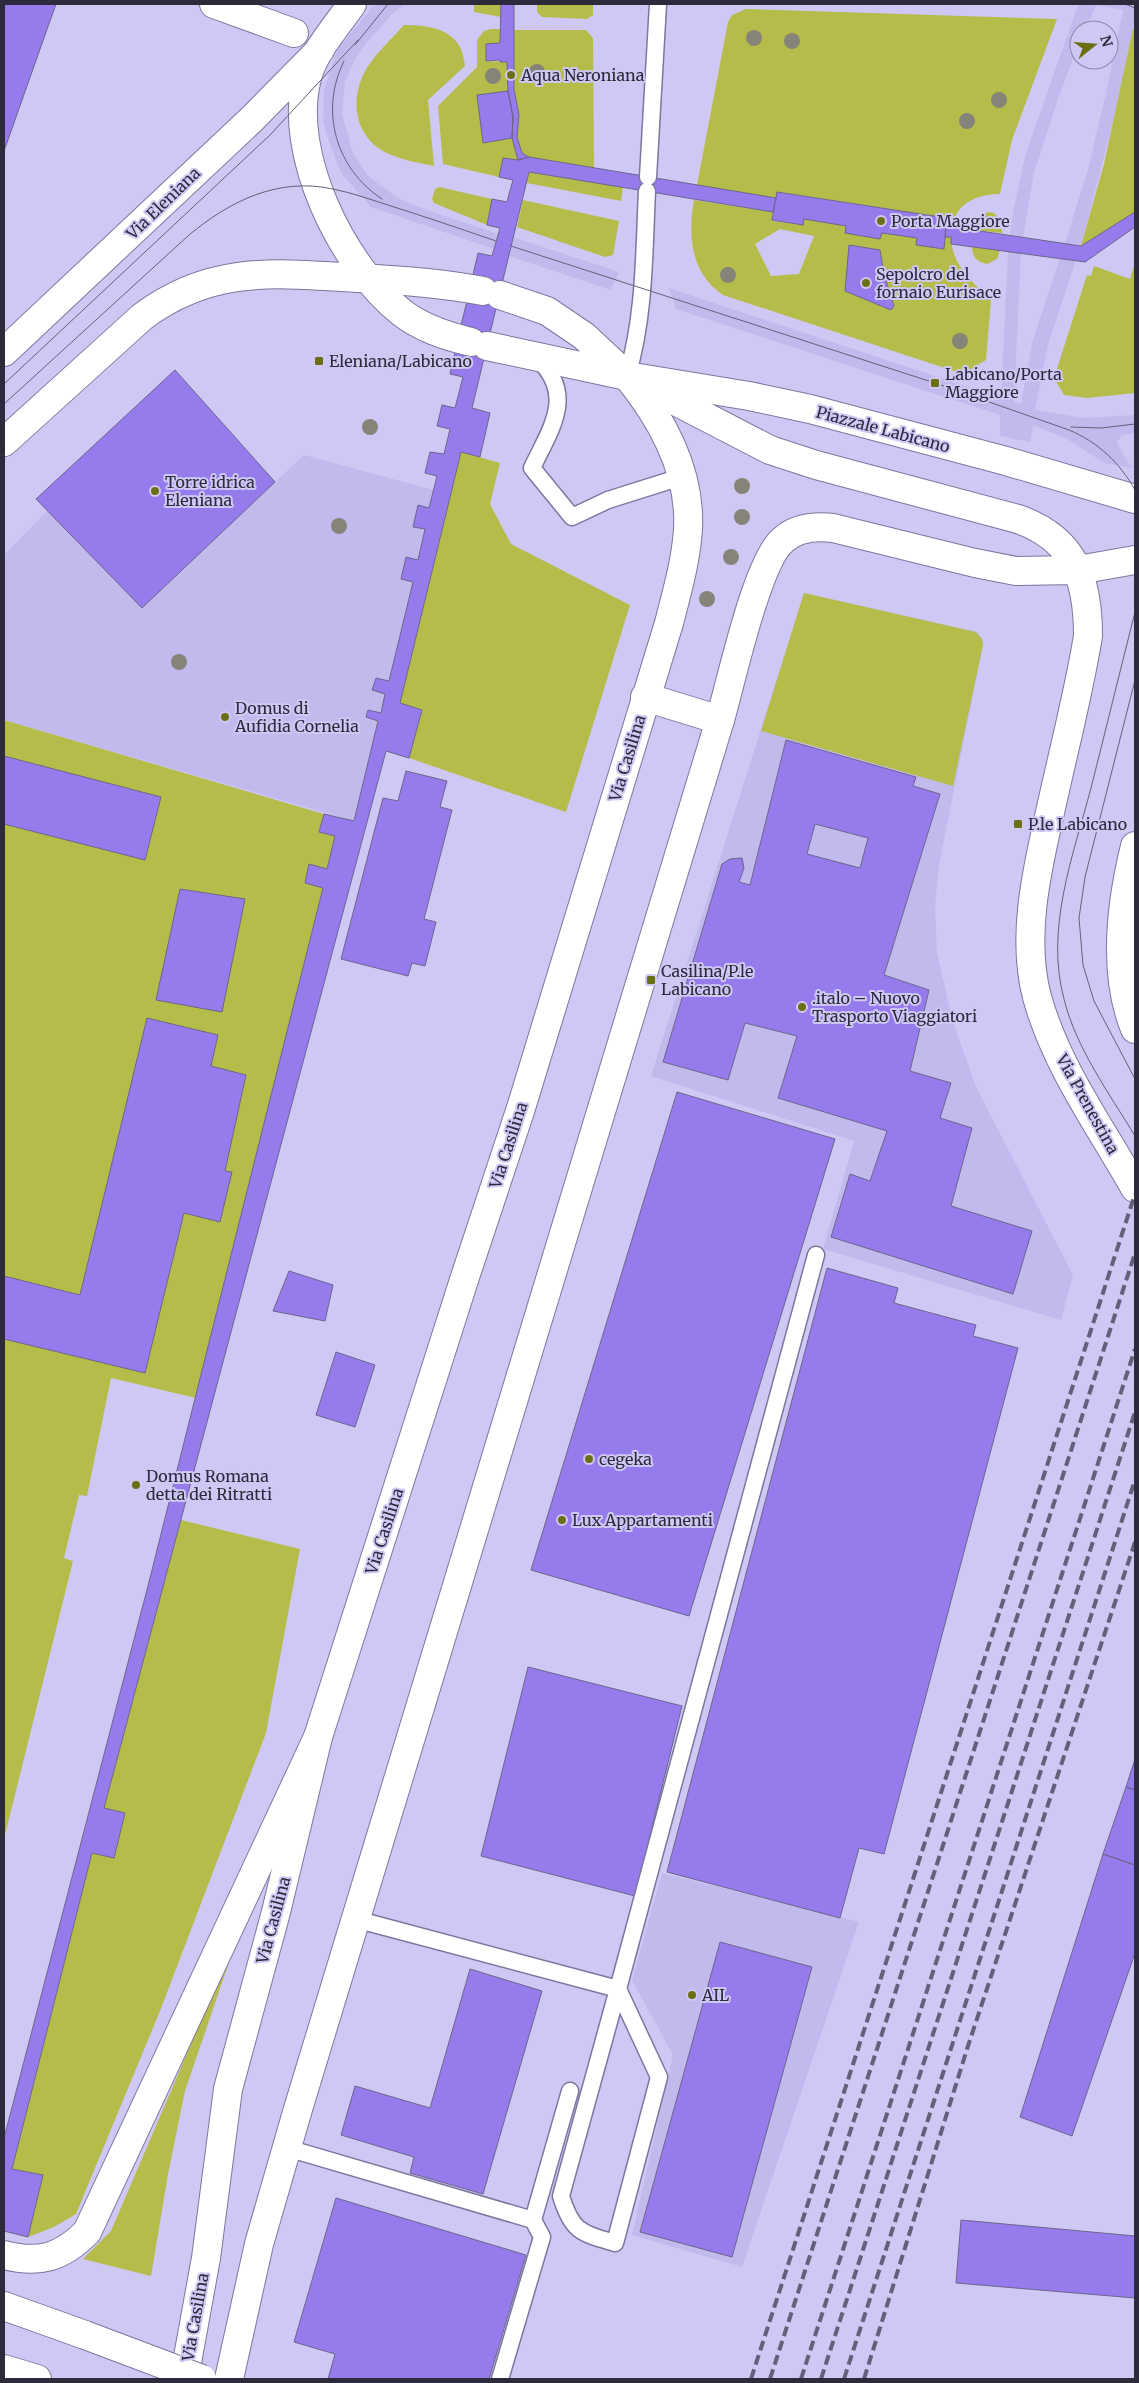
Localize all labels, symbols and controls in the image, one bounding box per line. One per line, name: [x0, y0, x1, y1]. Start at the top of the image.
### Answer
north arrow: [1069, 20, 1119, 70]
text: N: [1096, 33, 1117, 49]
place label: Aqua Neroniana: [520, 65, 645, 85]
marker: Aqua Neroniana: [505, 69, 517, 81]
street label: Via Eleniana: [121, 162, 204, 244]
place label: Porta Maggiore: [891, 211, 1010, 231]
marker: Porta Maggiore: [875, 215, 887, 227]
place label: Sepolcro del fornaio Eurisace: [876, 264, 1001, 302]
marker: Sepolcro del fornaio Eurisace: [860, 277, 872, 289]
place label: Eleniana/Labicano: [329, 351, 472, 371]
marker: Eleniana/Labicano: [313, 355, 325, 367]
place label: Labicano/Porta Maggiore: [945, 364, 1062, 402]
marker: Labicano/Porta Maggiore: [929, 377, 941, 389]
street label: Piazzale Labicano: [814, 402, 952, 456]
place label: Torre idrica Eleniana: [165, 472, 255, 510]
marker: Torre idrica Eleniana: [149, 485, 161, 497]
place label: Domus di Aufidia Cornelia: [234, 698, 359, 736]
marker: Domus di Aufidia Cornelia: [219, 711, 231, 723]
street label: Via Casilina: [604, 712, 650, 805]
place label: P.le Labicano: [1028, 814, 1127, 834]
marker: P.le Labicano: [1012, 818, 1024, 830]
place label: Casilina/P.le Labicano: [661, 961, 753, 999]
marker: Casilina/P.le Labicano: [645, 974, 657, 986]
place label: .italo – Nuovo Trasporto Viaggiatori: [812, 988, 977, 1026]
marker: .italo – Nuovo Trasporto Viaggiatori: [796, 1001, 808, 1013]
street label: Via Prenestina: [1052, 1050, 1124, 1158]
street label: Via Casilina: [484, 1099, 531, 1192]
place label: cegeka: [599, 1449, 652, 1469]
marker: cegeka: [583, 1453, 595, 1465]
place label: Domus Romana detta dei Ritratti: [146, 1466, 272, 1504]
marker: Domus Romana detta dei Ritratti: [130, 1479, 142, 1491]
street label: Via Casilina: [360, 1485, 407, 1578]
place label: Lux Appartamenti: [572, 1510, 713, 1530]
marker: Lux Appartamenti: [556, 1514, 568, 1526]
street label: Via Casilina: [252, 1874, 294, 1967]
place label: AIL: [701, 1985, 729, 2005]
marker: AIL: [686, 1989, 698, 2001]
street label: Via Casilina: [177, 2271, 213, 2364]

